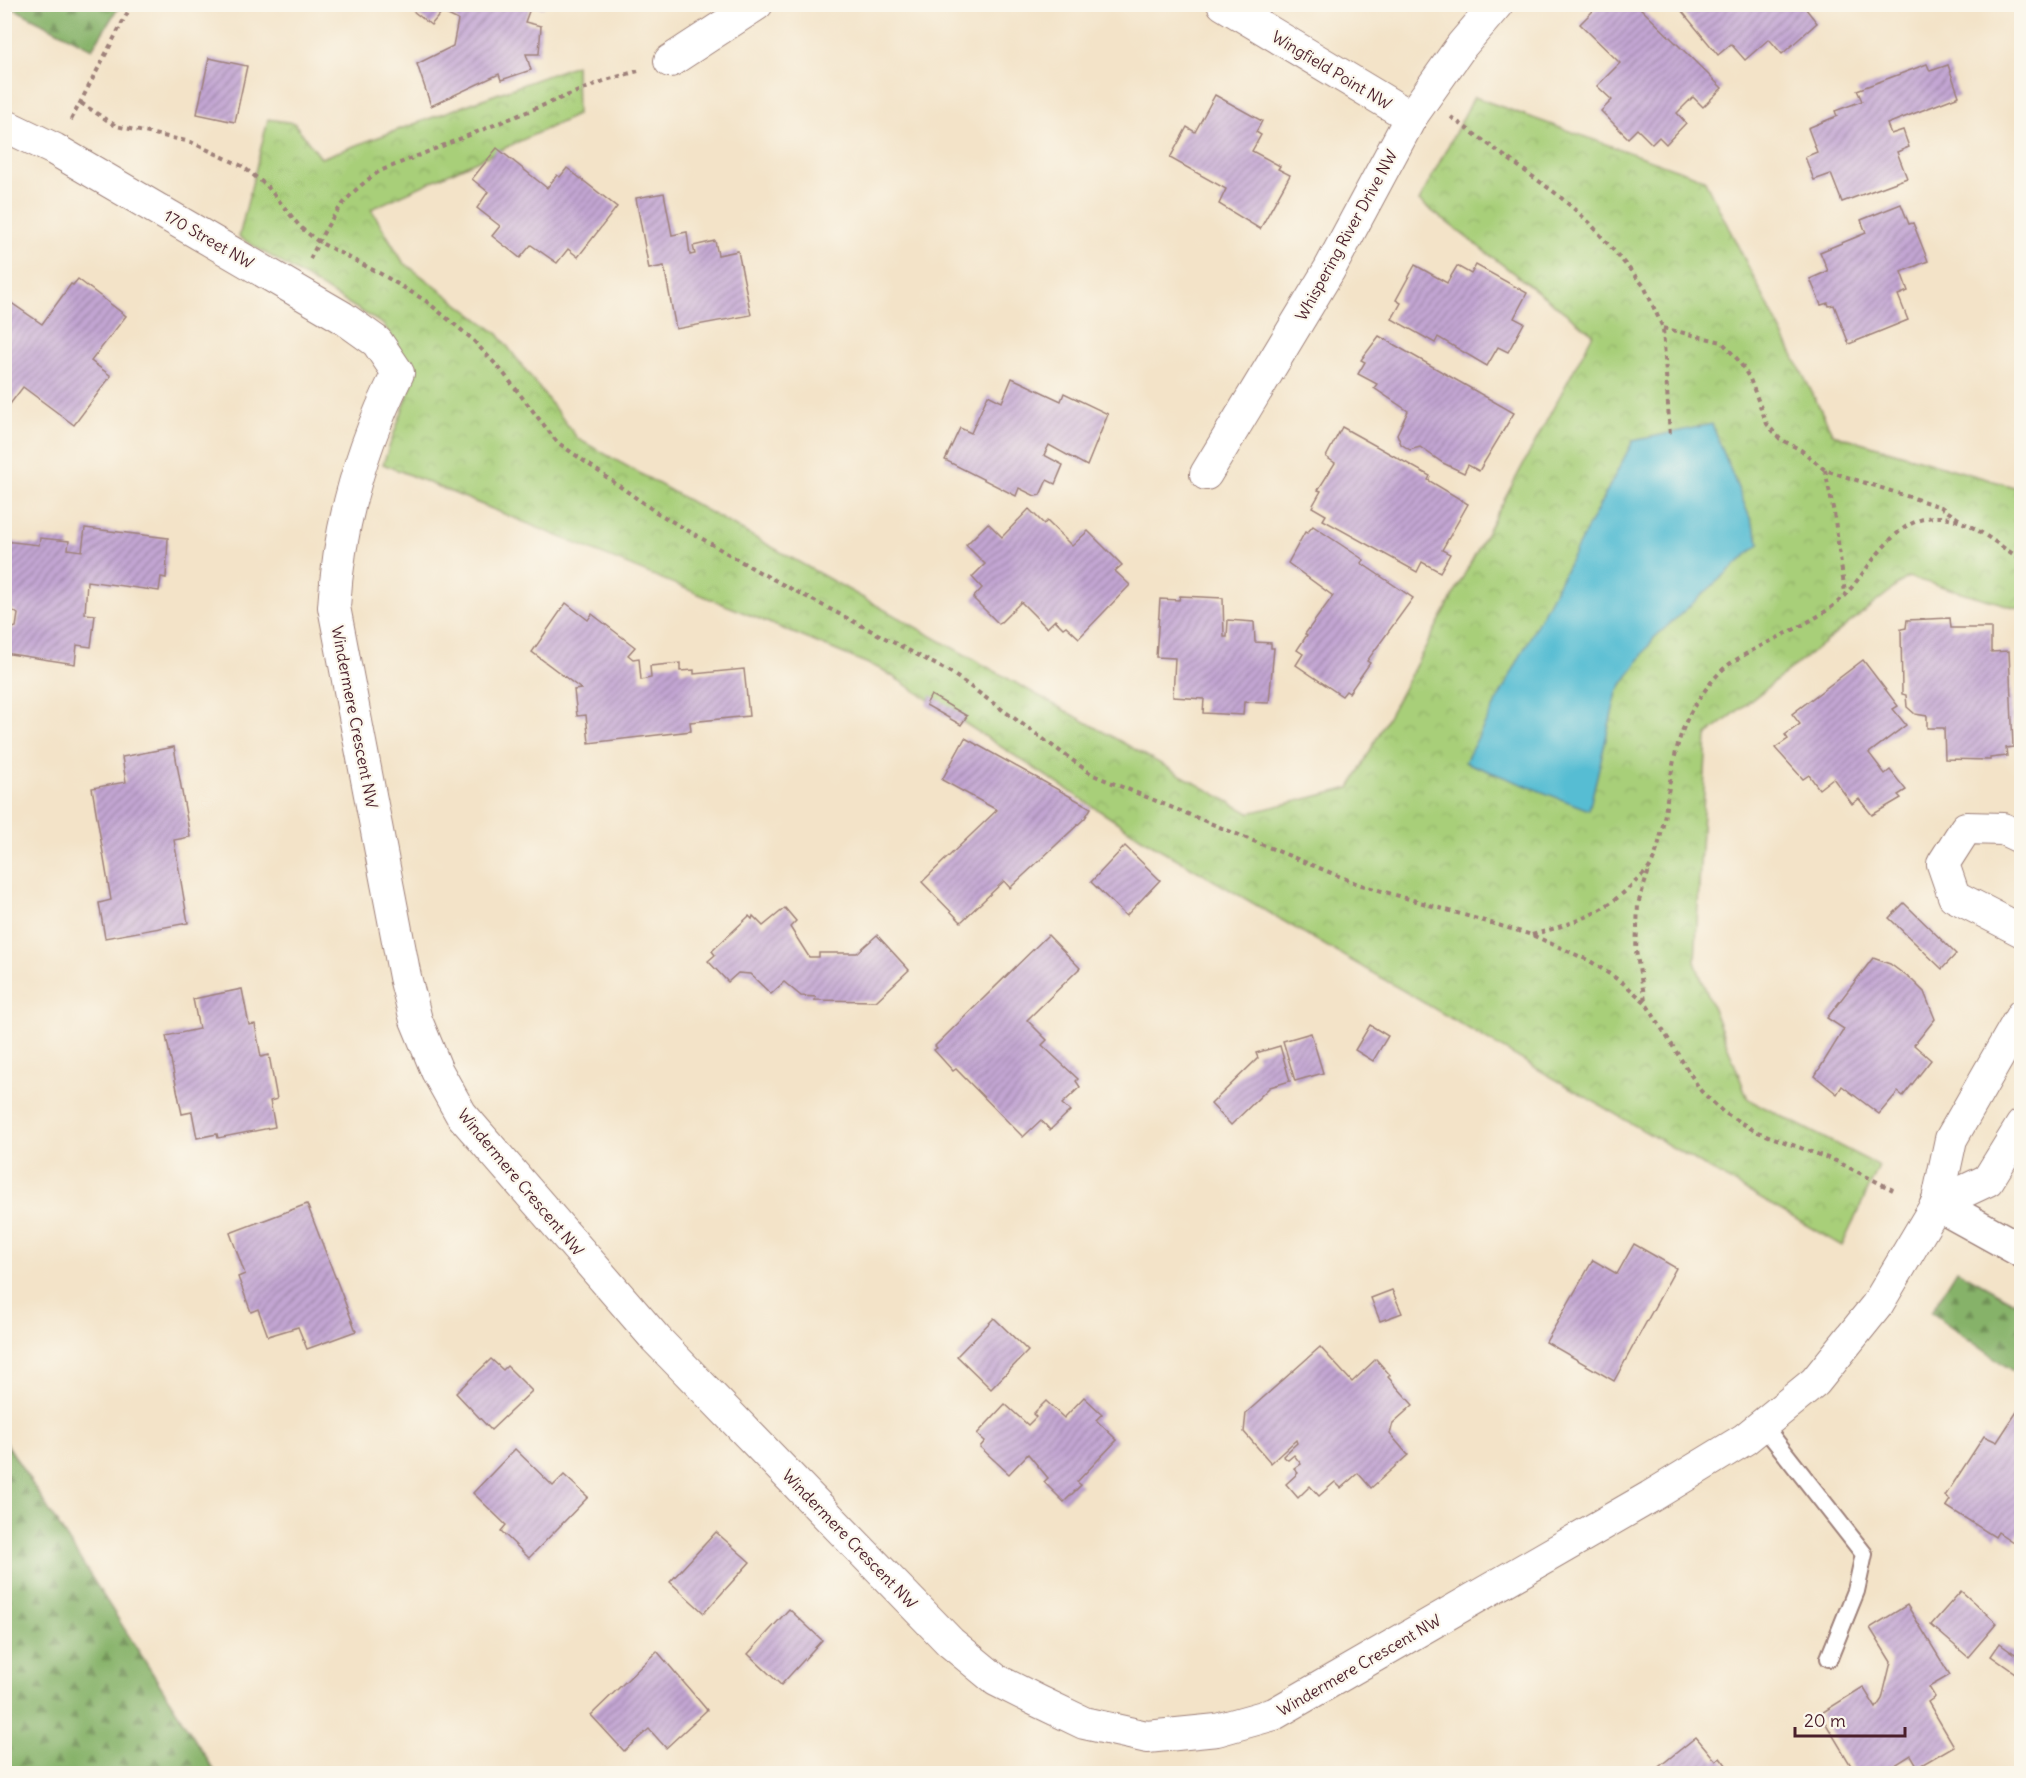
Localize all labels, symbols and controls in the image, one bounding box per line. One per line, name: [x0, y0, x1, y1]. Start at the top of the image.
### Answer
street label: Wingfield Point NW: [1268, 26, 1396, 114]
street label: Whispering River Drive NW: [1291, 146, 1402, 324]
street label: 170 Street NW: [160, 205, 258, 273]
street label: Windermere Crescent NW: [327, 624, 383, 811]
street label: Windermere Crescent NW: [454, 1104, 589, 1260]
street label: Windermere Crescent NW: [778, 1465, 922, 1613]
street label: Windermere Crescent NW: [1274, 1610, 1445, 1720]
scale bar: [1795, 1700, 1904, 1738]
text: 20 m: [1804, 1709, 1846, 1732]

